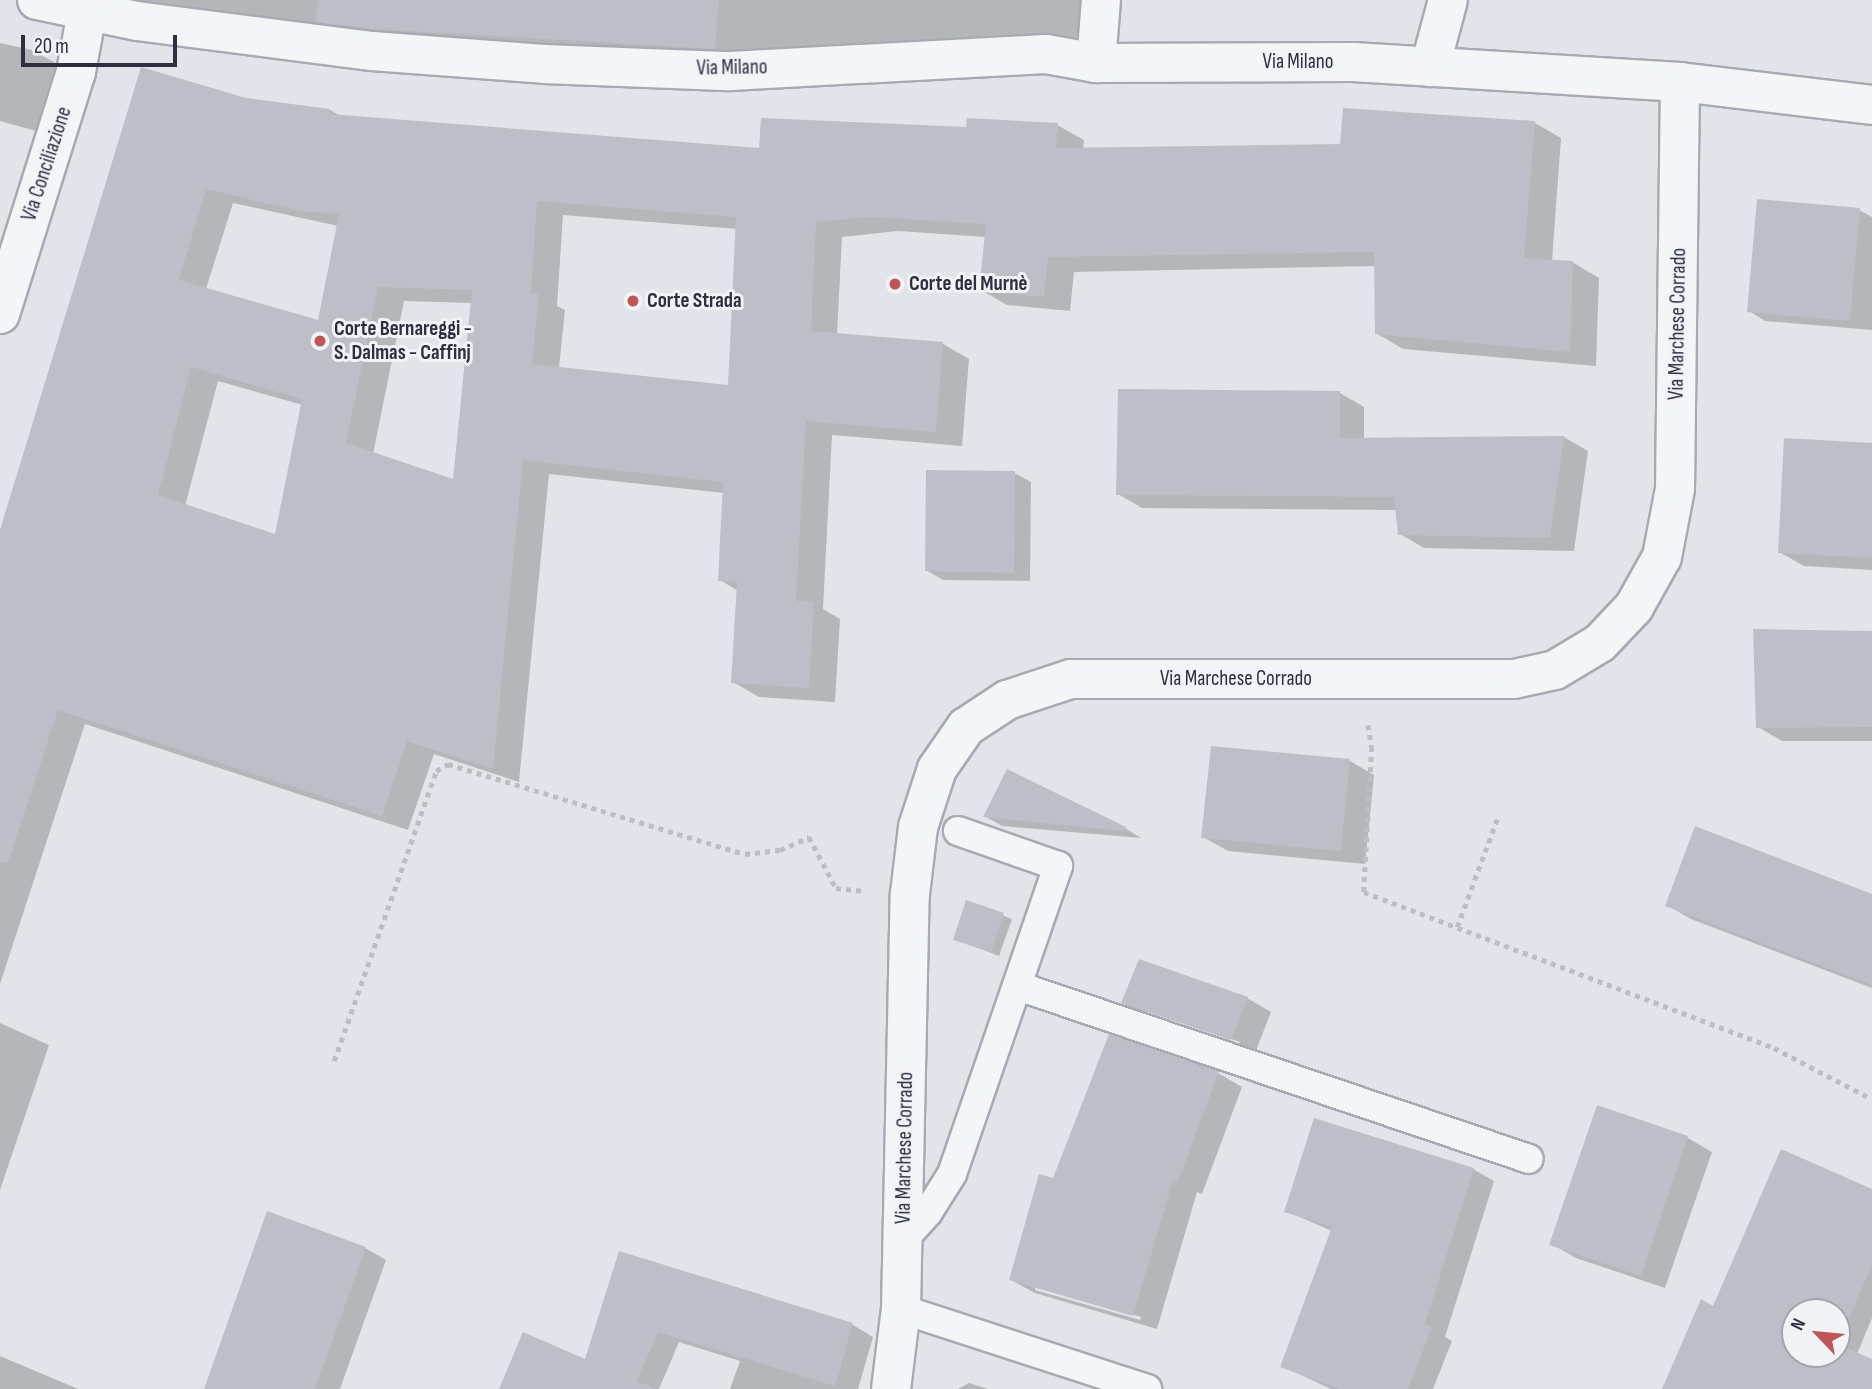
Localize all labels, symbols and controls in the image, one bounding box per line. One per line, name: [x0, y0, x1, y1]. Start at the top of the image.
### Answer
scale bar: [24, 21, 180, 65]
text: 20 m: [34, 34, 69, 59]
street label: Via Milano: [1263, 49, 1333, 75]
street label: Via Milano: [696, 55, 768, 81]
street label: Via Conciliazione: [17, 104, 77, 224]
street label: Via Marchese Corrado: [1664, 248, 1692, 400]
place label: Corte del Murnè: [909, 271, 1028, 297]
marker: Corte del Murnè: [887, 276, 903, 292]
place label: Corte Strada: [647, 288, 742, 314]
marker: Corte Strada: [625, 293, 641, 309]
place label: Corte Bernareggi - S. Dalmas - Caffinj: [334, 316, 472, 366]
marker: Corte Bernareggi - S. Dalmas - Caffinj: [312, 333, 328, 349]
street label: Via Marchese Corrado: [1160, 666, 1312, 692]
street label: Via Marchese Corrado: [891, 1072, 919, 1224]
north arrow: [1781, 1298, 1851, 1368]
text: N: [1786, 1315, 1811, 1334]

